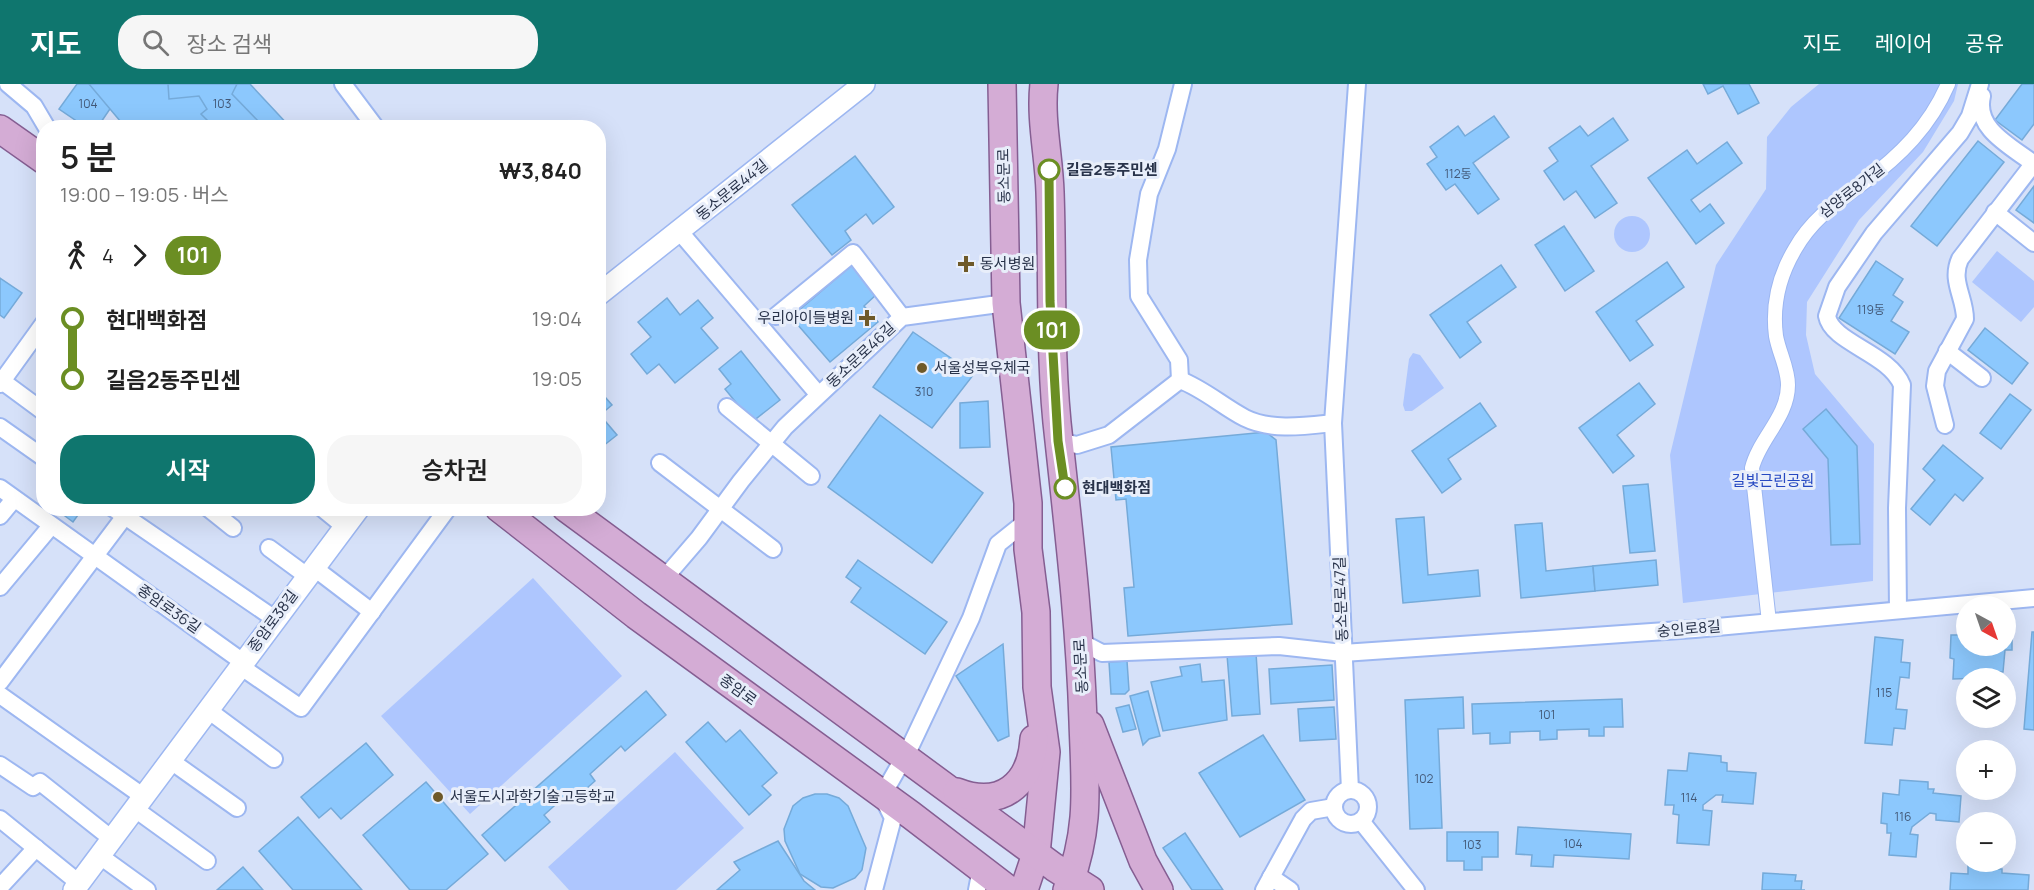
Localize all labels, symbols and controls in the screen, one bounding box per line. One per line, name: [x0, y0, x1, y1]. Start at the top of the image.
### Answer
search box: [118, 15, 538, 69]
text: 지도: [30, 24, 82, 62]
icon: search: [139, 26, 172, 59]
text: 장소 검색: [187, 29, 272, 59]
text: 지도: [1803, 29, 1841, 57]
text: 레이어: [1874, 29, 1932, 57]
text: 공유: [1965, 29, 2004, 57]
house number: 104: [78, 95, 98, 112]
house number: 103: [213, 95, 231, 112]
text: 5 분: [60, 134, 116, 179]
street label: 동소문로: [993, 148, 1014, 204]
street label: 동소문로44길: [691, 154, 772, 225]
text: ₩3,840: [499, 156, 582, 186]
street label: 삼양로8가길: [1815, 158, 1889, 223]
marker: 길음2동주민센: [1038, 159, 1060, 181]
place label: 길음2동주민센: [1066, 159, 1158, 180]
house number: 112동: [1444, 165, 1472, 182]
text: 19:00 – 19:05 · 버스: [60, 181, 229, 208]
icon: walk: [60, 239, 93, 272]
icon: forward: [123, 239, 156, 272]
text: 101: [177, 241, 209, 269]
text: 4: [102, 242, 114, 269]
place label: 동서병원: [980, 253, 1035, 274]
marker: 동서병원: [957, 255, 975, 273]
house number: 119동: [1857, 301, 1885, 318]
text: 현대백화점: [106, 305, 207, 335]
text: 19:04: [532, 305, 582, 332]
place label: 우리아이들병원: [757, 307, 854, 328]
marker: 우리아이들병원: [858, 309, 876, 327]
line badge: 101: [1018, 310, 1086, 350]
text: 101: [1036, 316, 1068, 344]
street label: 동소문로46길: [822, 317, 900, 392]
place label: 서울성북우체국: [934, 357, 1031, 378]
marker: 서울성북우체국: [915, 361, 929, 375]
text: 길음2동주민센: [106, 365, 241, 395]
text: 19:05: [532, 365, 582, 392]
house number: 310: [915, 383, 933, 400]
button: 시작: [60, 435, 315, 504]
button: 승차권: [327, 435, 582, 504]
park label: 길빛근린공원: [1732, 470, 1814, 491]
marker: 현대백화점: [1054, 477, 1076, 499]
place label: 현대백화점: [1082, 477, 1151, 498]
street label: 동소문로47길: [1329, 556, 1352, 642]
street label: 종암로36길: [133, 579, 205, 638]
street label: 종암로38길: [243, 585, 302, 656]
north arrow: [1956, 596, 2016, 656]
map controls: [1956, 596, 2016, 872]
street label: 숭인로8길: [1656, 615, 1722, 642]
street label: 동소문로: [1069, 638, 1092, 694]
button: layers: [1956, 668, 2016, 728]
street label: 종암로: [715, 669, 761, 710]
house number: 115: [1876, 684, 1892, 701]
house number: 101: [1539, 706, 1555, 723]
button: +: [1956, 740, 2016, 800]
house number: 102: [1415, 770, 1434, 787]
place label: 서울도시과학기술고등학교: [450, 786, 616, 807]
house number: 114: [1681, 789, 1697, 806]
marker: 서울도시과학기술고등학교: [431, 790, 445, 804]
house number: 116: [1895, 808, 1911, 825]
button: −: [1956, 812, 2016, 872]
house number: 104: [1563, 835, 1583, 852]
house number: 103: [1463, 836, 1481, 853]

